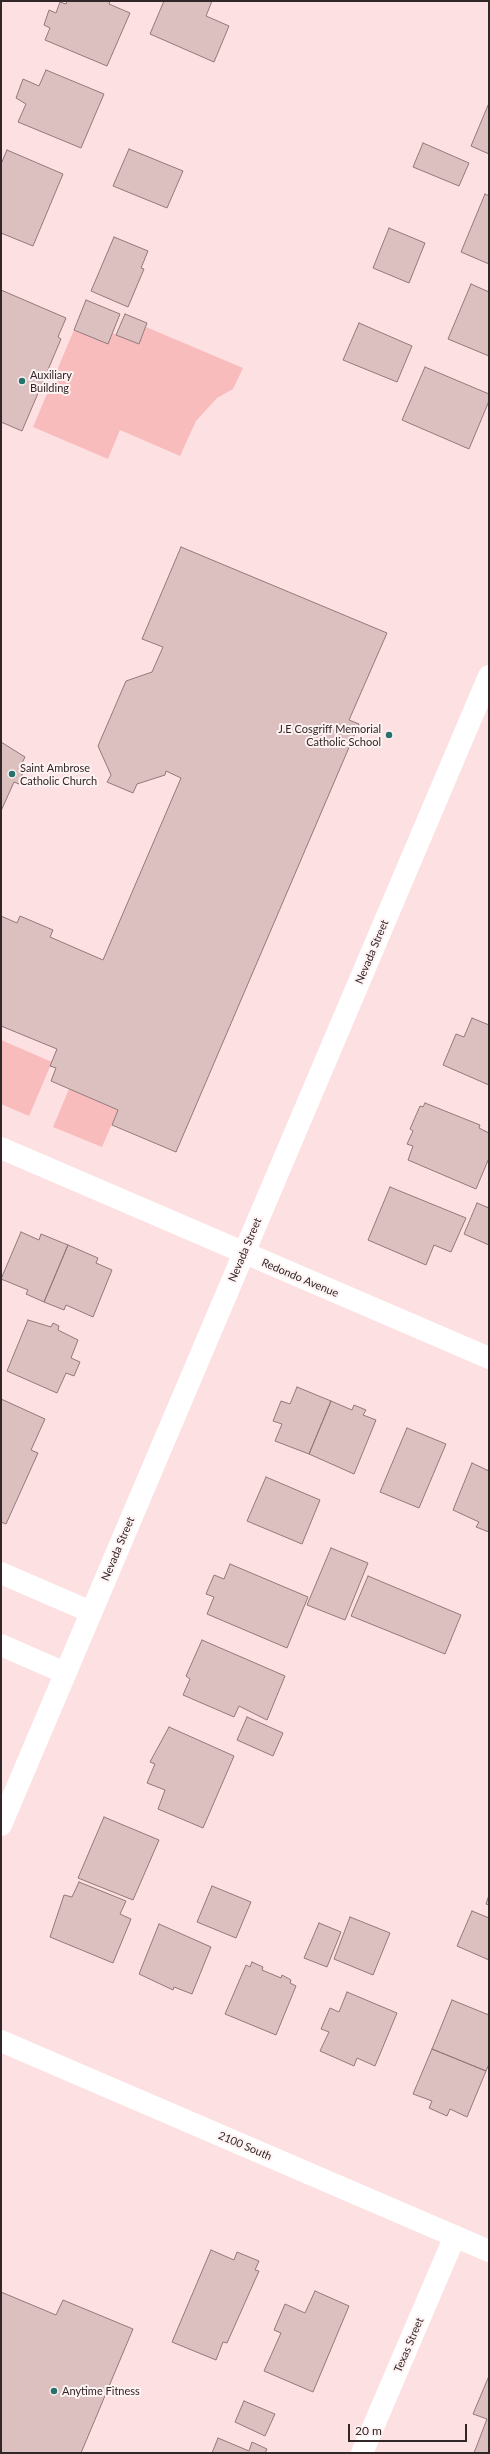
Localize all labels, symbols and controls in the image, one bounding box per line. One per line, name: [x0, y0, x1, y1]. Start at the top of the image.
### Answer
place label: Auxiliary Building: [30, 368, 72, 394]
marker: Auxiliary Building: [17, 376, 27, 386]
place label: J.E Cosgriff Memorial Catholic School: [278, 722, 381, 748]
marker: J.E Cosgriff Memorial Catholic School: [384, 730, 394, 740]
place label: Saint Ambrose Catholic Church: [20, 761, 97, 787]
marker: Saint Ambrose Catholic Church: [7, 769, 17, 779]
street label: Nevada Street: [353, 918, 391, 986]
street label: Nevada Street: [226, 1216, 264, 1284]
street label: Redondo Avenue: [259, 1256, 341, 1300]
street label: Nevada Street: [99, 1515, 137, 1583]
street label: 2100 South: [216, 2129, 274, 2163]
street label: Texas Street: [392, 2316, 426, 2374]
place label: Anytime Fitness: [62, 2384, 140, 2398]
marker: Anytime Fitness: [49, 2386, 59, 2396]
scale bar: [350, 2416, 469, 2442]
text: 20 m: [355, 2423, 382, 2438]

